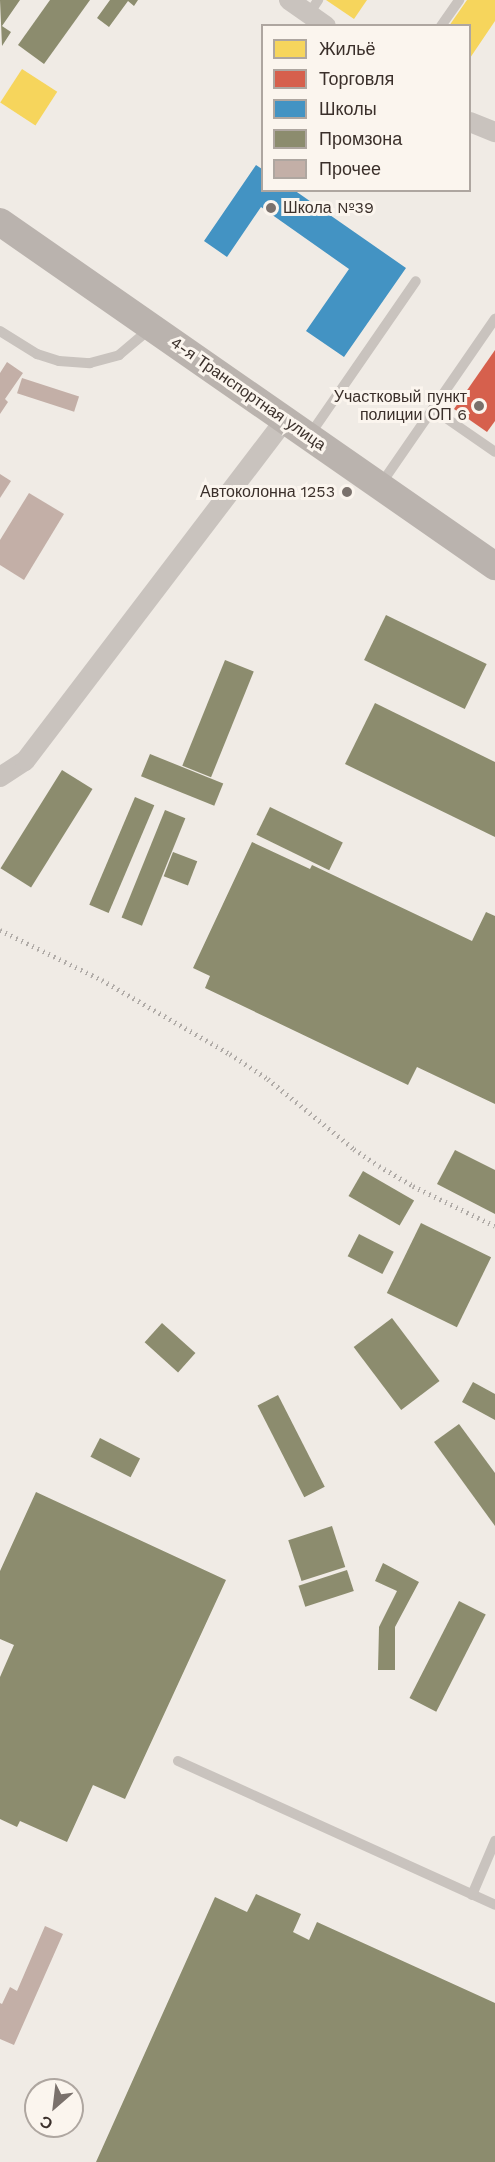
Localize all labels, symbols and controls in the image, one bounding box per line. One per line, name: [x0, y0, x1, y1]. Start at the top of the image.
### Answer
legend: [261, 24, 471, 192]
text: Жильё: [319, 38, 376, 59]
text: Торговля: [319, 68, 394, 89]
text: Школы: [319, 98, 377, 119]
text: Промзона: [319, 128, 402, 149]
text: Прочее: [319, 158, 381, 179]
place label: Школа №39: [283, 198, 374, 218]
marker: Школа №39: [264, 201, 278, 215]
street label: 4-я Транспортная улица: [167, 333, 329, 455]
place label: Участковый пункт полиции ОП 6: [334, 387, 467, 425]
marker: Участковый пункт полиции ОП 6: [472, 399, 486, 413]
place label: Автоколонна 1253: [200, 482, 335, 502]
marker: Автоколонна 1253: [340, 485, 354, 499]
north arrow: [24, 2078, 84, 2138]
text: С: [37, 2111, 56, 2134]

